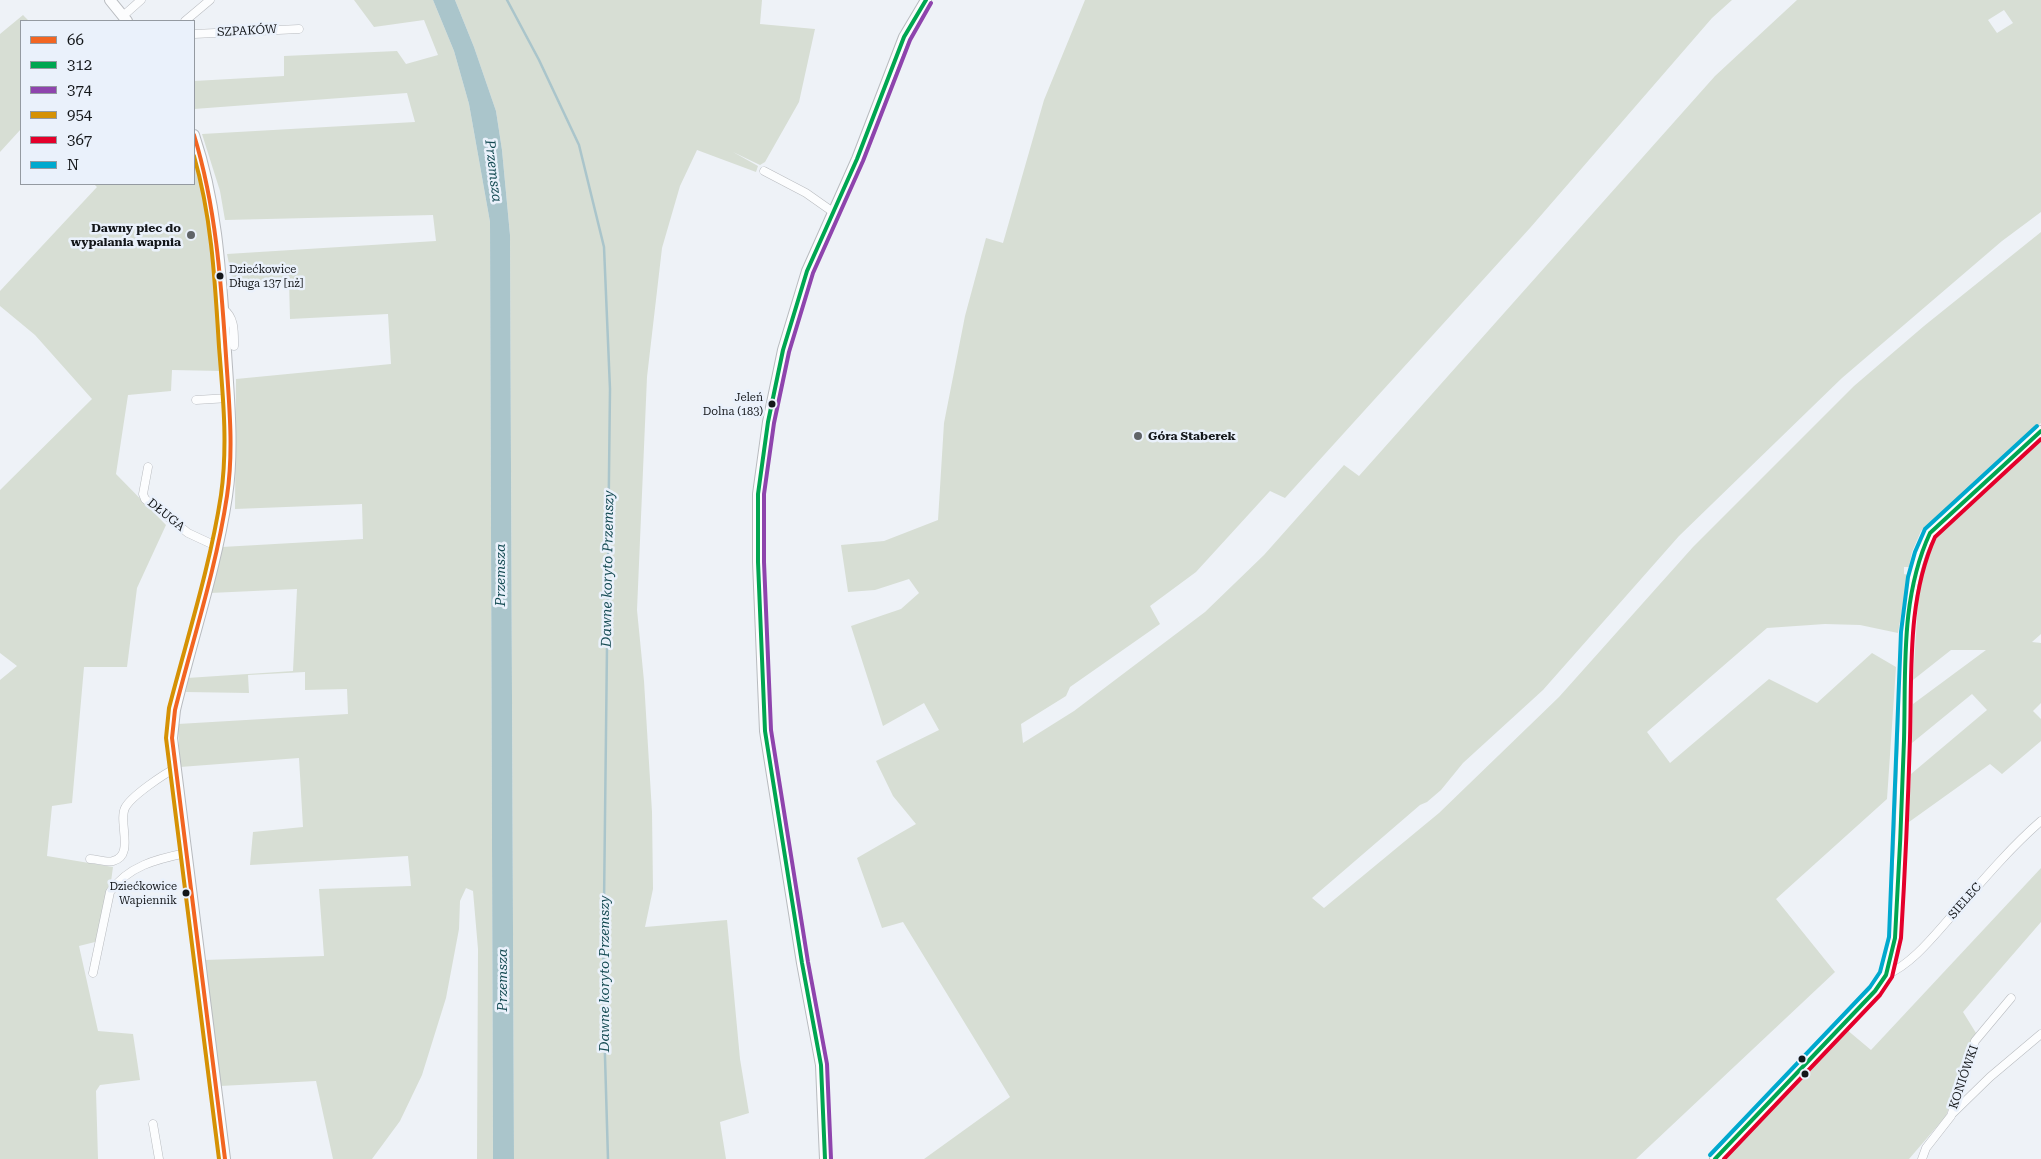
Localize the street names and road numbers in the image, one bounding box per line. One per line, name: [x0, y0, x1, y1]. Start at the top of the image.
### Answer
street label: SZPAKÓW: [217, 22, 277, 40]
street label: DŁUGA: [144, 496, 188, 534]
street label: SIELEC: [1945, 880, 1985, 922]
street label: KONIÓWKI: [1946, 1043, 1982, 1111]

